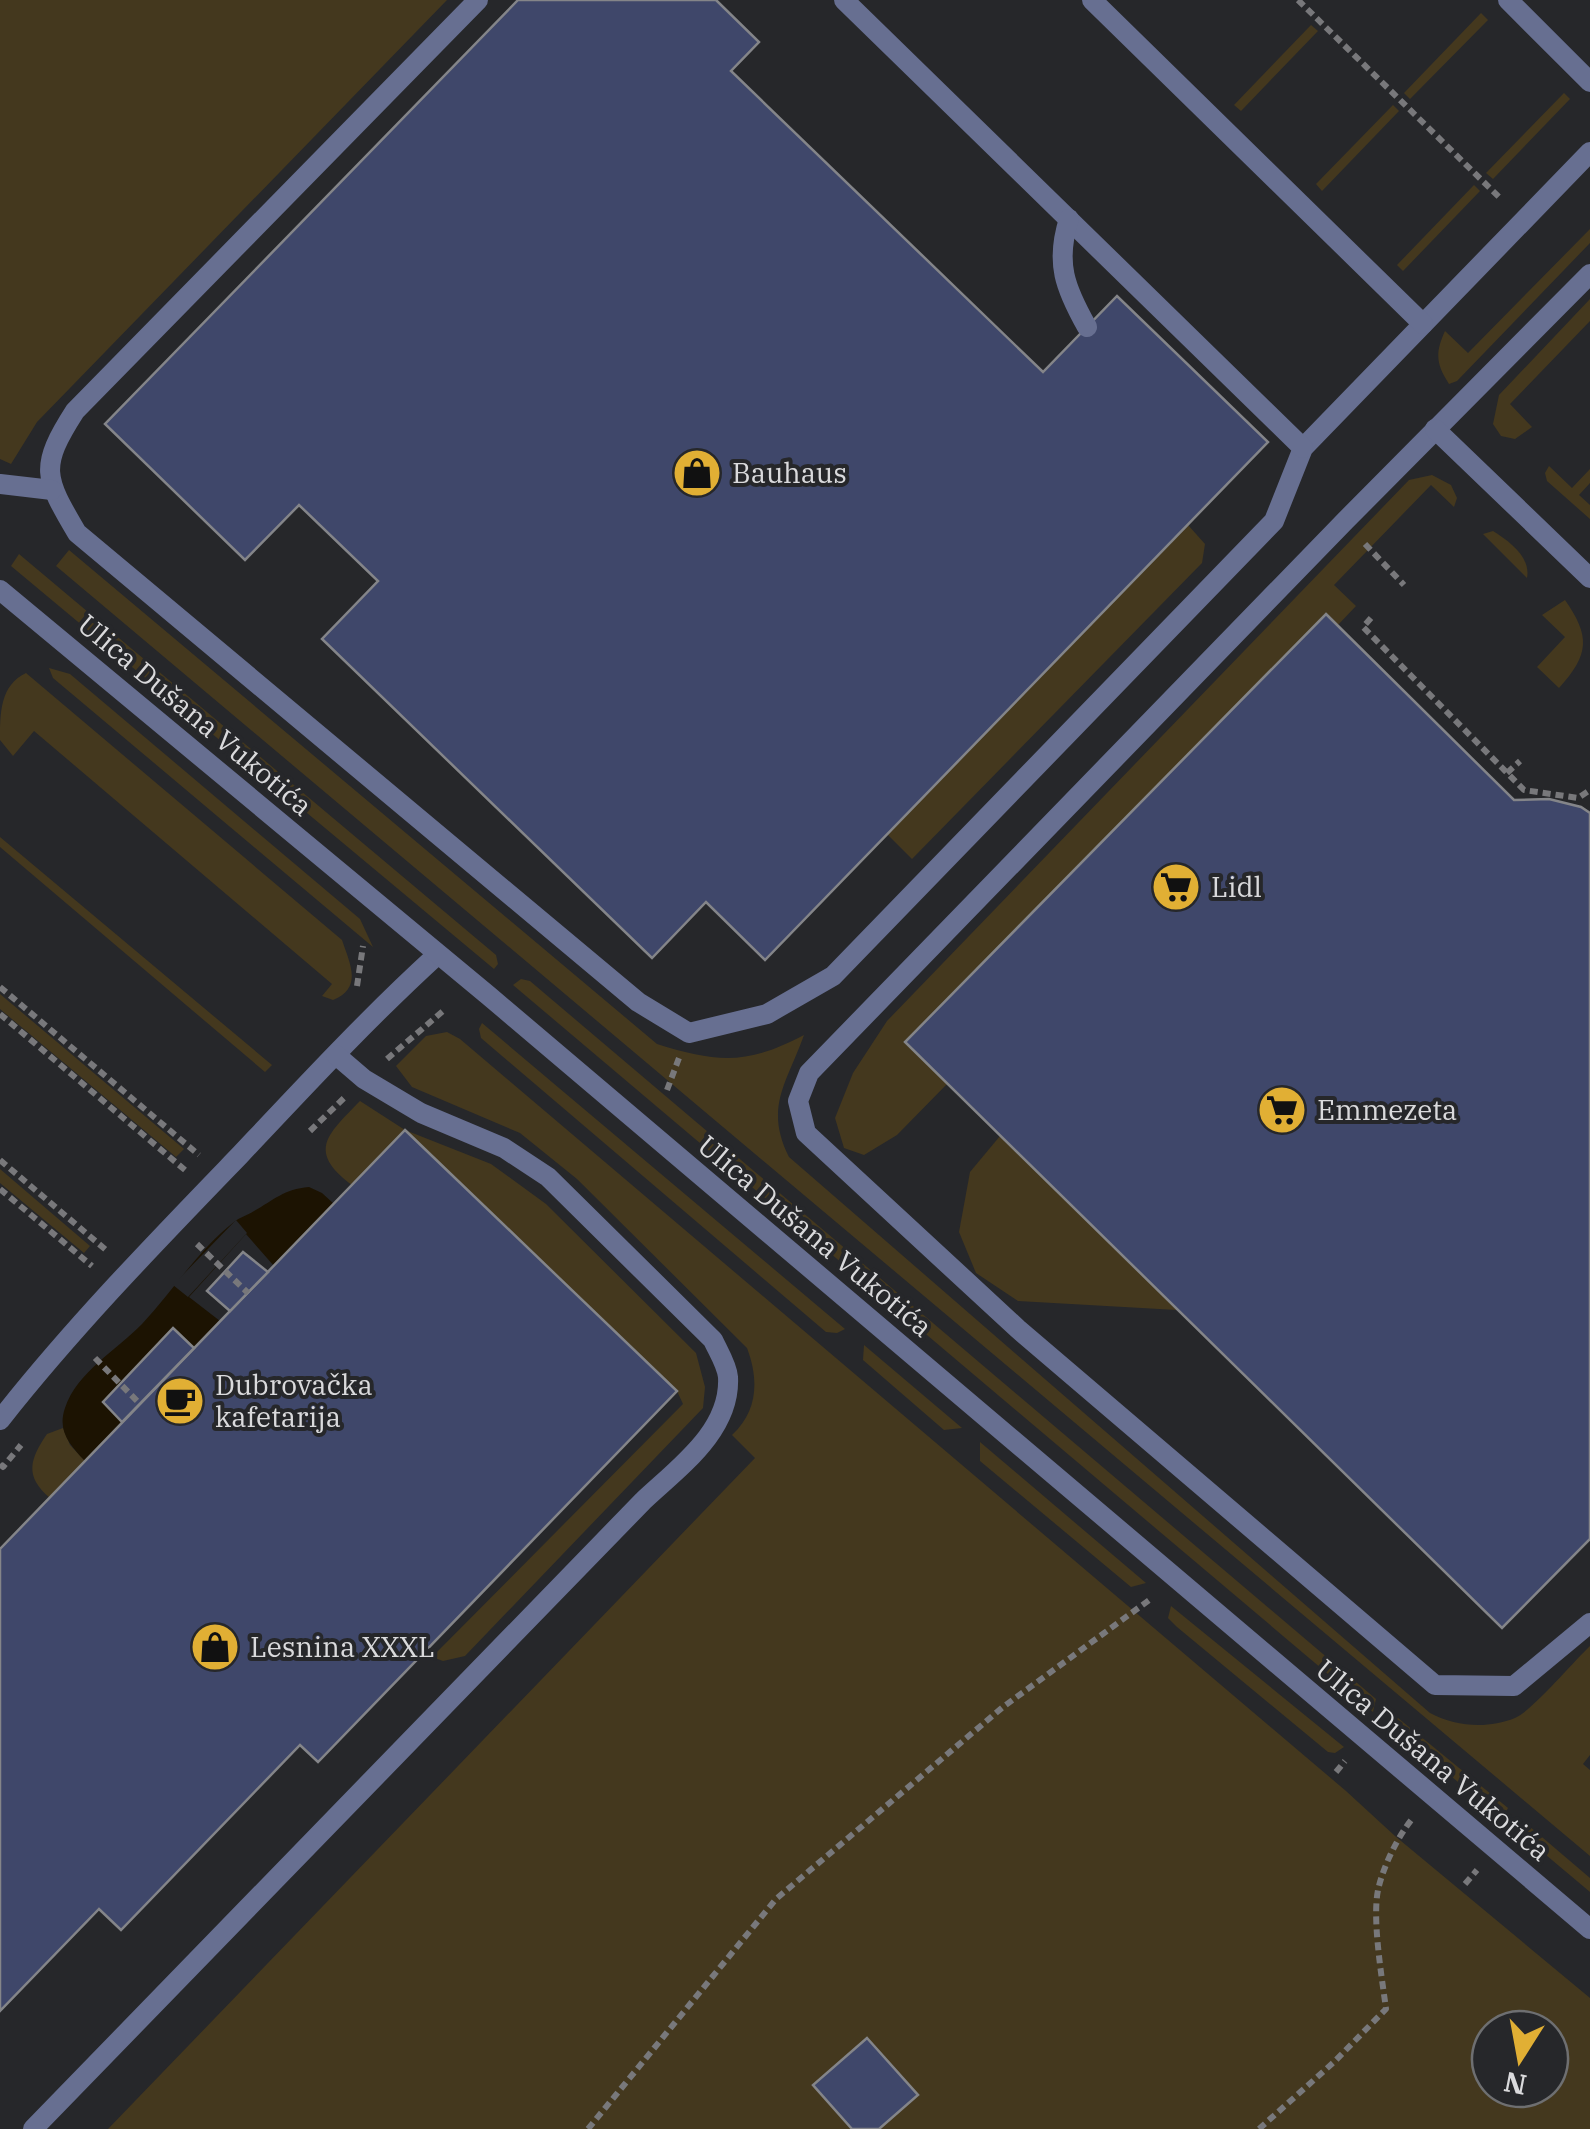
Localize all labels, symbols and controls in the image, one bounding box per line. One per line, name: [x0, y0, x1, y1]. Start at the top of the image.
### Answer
shop icon: Bauhaus: [671, 447, 723, 499]
place label: Bauhaus: [732, 454, 847, 491]
street label: Ulica Dušana Vukotića: [70, 606, 320, 824]
supermarket icon: Lidl: [1150, 861, 1202, 913]
place label: Lidl: [1211, 868, 1262, 905]
supermarket icon: Emmezeta: [1256, 1084, 1308, 1136]
place label: Emmezeta: [1317, 1091, 1457, 1128]
street label: Ulica Dušana Vukotića: [690, 1127, 940, 1345]
place label: Dubrovačka kafetarija: [215, 1366, 373, 1435]
cafe icon: Dubrovačka kafetarija: [154, 1375, 206, 1427]
shop icon: Lesnina XXXL: [189, 1621, 241, 1673]
place label: Lesnina XXXL: [250, 1628, 435, 1665]
street label: Ulica Dušana Vukotića: [1308, 1651, 1558, 1869]
north arrow: [1470, 2009, 1570, 2109]
text: N: [1501, 2064, 1530, 2104]

